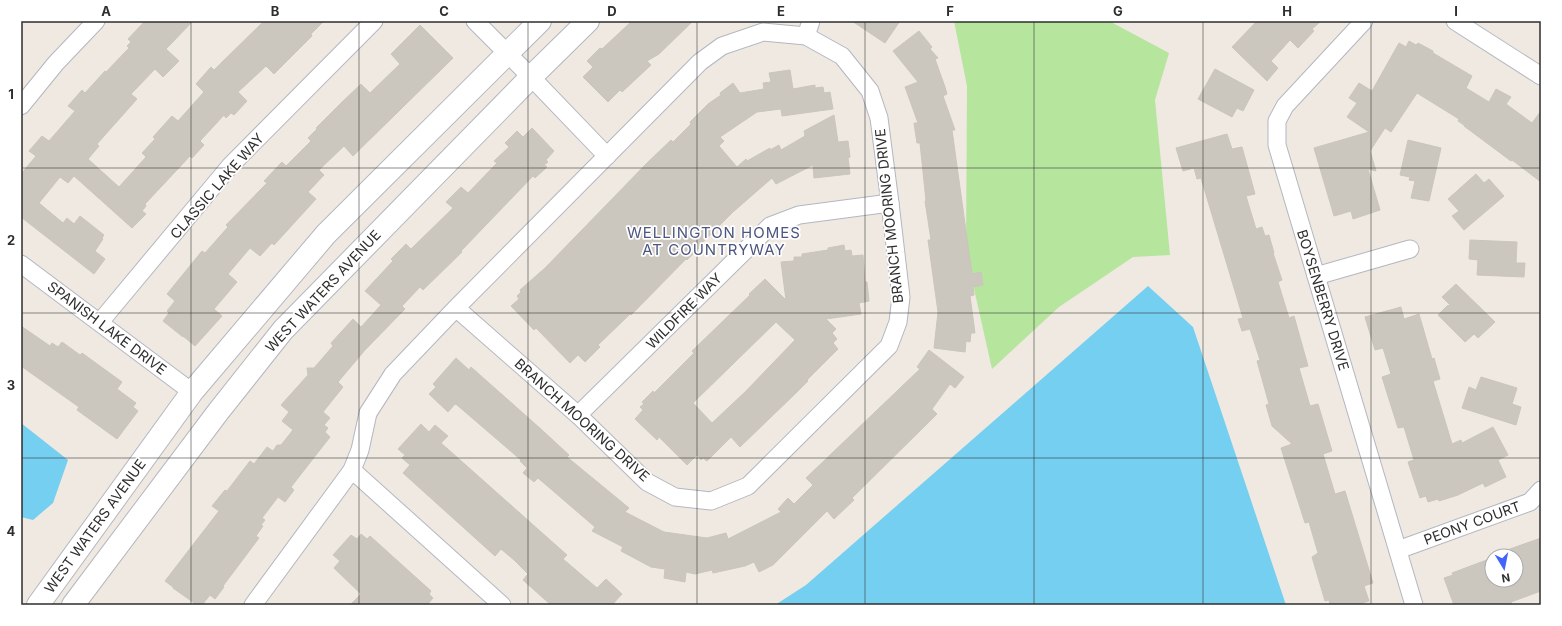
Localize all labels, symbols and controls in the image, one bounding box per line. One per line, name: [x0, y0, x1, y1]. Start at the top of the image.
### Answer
text: A: [101, 3, 111, 19]
text: B: [271, 3, 280, 19]
text: C: [439, 3, 449, 19]
text: D: [607, 3, 617, 19]
text: E: [777, 3, 785, 19]
text: F: [946, 3, 954, 19]
text: G: [1113, 3, 1123, 19]
text: H: [1282, 3, 1292, 19]
text: I: [1454, 3, 1458, 19]
text: 1: [8, 86, 14, 102]
street label: BRANCH MOORING DRIVE: [871, 128, 906, 304]
street label: CLASSIC LAKE WAY: [166, 129, 267, 242]
district label: WELLINGTON HOMES AT COUNTRYWAY: [627, 223, 801, 259]
street label: WEST WATERS AVENUE: [261, 226, 384, 355]
street label: BOYSENBERRY DRIVE: [1294, 227, 1353, 372]
text: 2: [7, 232, 15, 248]
street label: WILDFIRE WAY: [642, 269, 725, 352]
street label: SPANISH LAKE DRIVE: [44, 277, 170, 378]
street label: BRANCH MOORING DRIVE: [511, 355, 653, 485]
text: 3: [7, 377, 15, 393]
street label: WEST WATERS AVENUE: [40, 456, 149, 596]
street label: PEONY COURT: [1421, 497, 1522, 548]
text: 4: [7, 523, 16, 539]
north arrow: [1484, 548, 1524, 588]
text: N: [1500, 570, 1511, 585]

